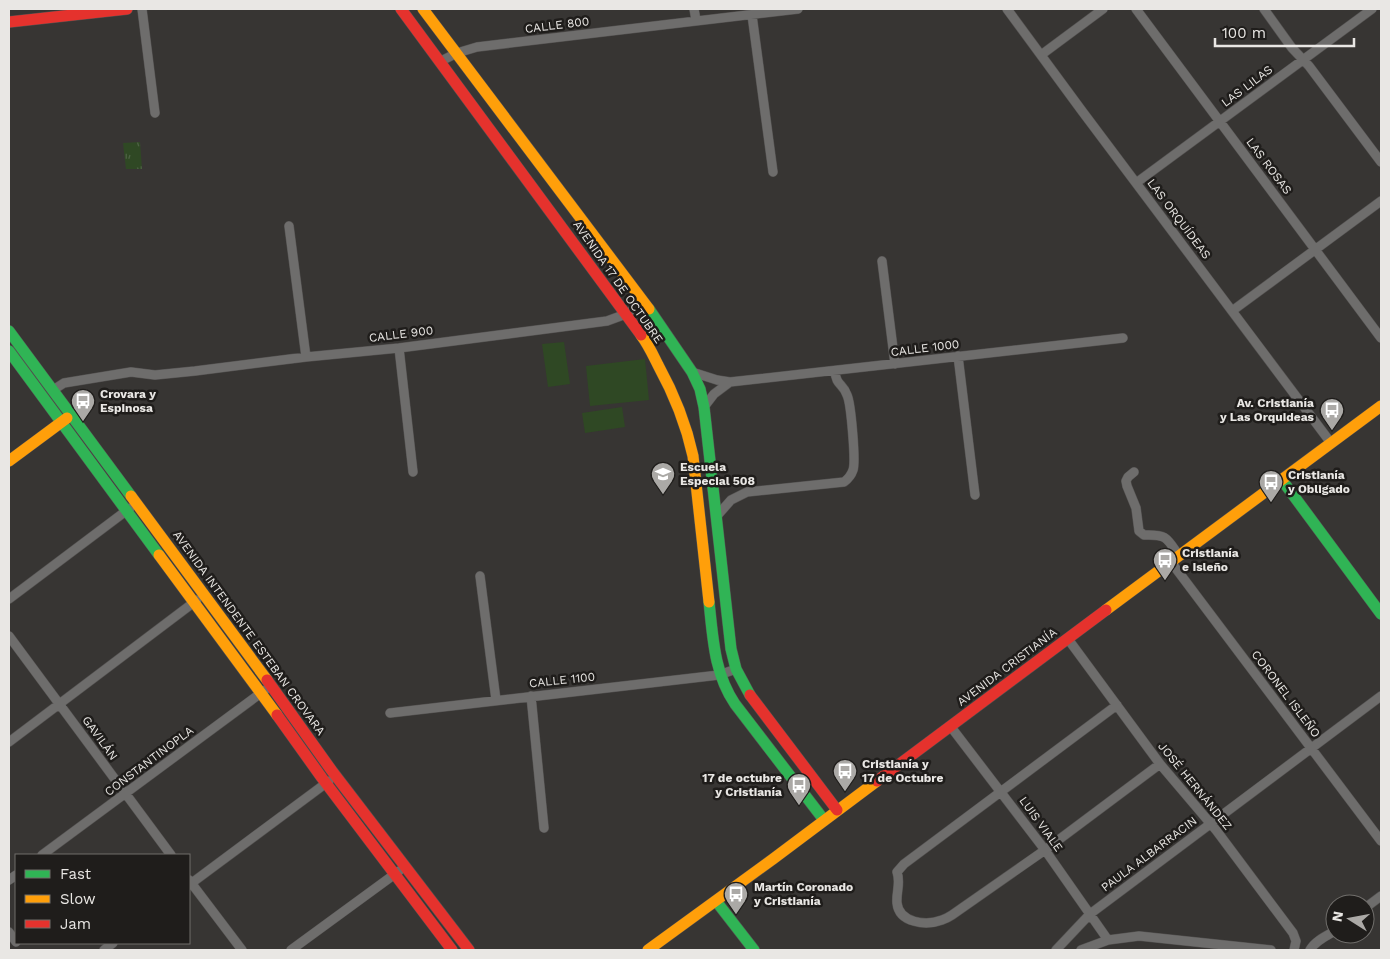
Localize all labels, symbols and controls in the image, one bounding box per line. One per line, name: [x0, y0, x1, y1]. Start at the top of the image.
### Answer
street label: CALLE 800: [524, 14, 590, 36]
scale bar: [1215, 15, 1354, 47]
text: 100 m: [1222, 24, 1266, 42]
street label: LAS LILAS: [1219, 62, 1275, 110]
street label: LAS ROSAS: [1243, 135, 1295, 197]
street label: LAS ORQUÍDEAS: [1144, 176, 1214, 262]
street label: AVENIDA 17 DE OCTUBRE: [570, 218, 666, 346]
street label: CALLE 900: [368, 323, 434, 345]
street label: CALLE 1000: [890, 337, 960, 359]
place label: Crovara y Espinosa: [100, 387, 156, 415]
bus stop icon: Crovara y Espinosa: [70, 388, 96, 422]
place label: Av. Cristianía y Las Orquideas: [1219, 396, 1315, 424]
bus stop icon: Av. Cristianía y Las Orquideas: [1319, 397, 1345, 431]
place label: Escuela Especial 508: [680, 460, 755, 488]
school or university icon: Escuela Especial 508: [650, 461, 676, 495]
place label: Cristianía y Obligado: [1287, 468, 1350, 496]
bus stop icon: Cristianía y Obligado: [1258, 469, 1284, 503]
street label: AVENIDA INTENDENTE ESTEBAN CROVARA: [170, 528, 328, 738]
place label: Cristianía e Isleño: [1182, 546, 1239, 574]
bus stop icon: Cristianía e Isleño: [1152, 547, 1178, 581]
street label: AVENIDA CRISTIANÍA: [954, 625, 1060, 709]
street label: CORONEL ISLEÑO: [1249, 648, 1323, 740]
street label: CALLE 1100: [528, 670, 596, 690]
street label: GAVILÁN: [79, 713, 121, 763]
street label: CONSTANTINOPLA: [102, 723, 196, 799]
street label: JOSÉ HERNÁNDEZ: [1155, 739, 1235, 833]
place label: Cristianía y 17 de Octubre: [862, 757, 943, 785]
bus stop icon: Cristianía y 17 de Octubre: [832, 758, 858, 792]
place label: 17 de octubre y Cristianía: [702, 771, 782, 799]
bus stop icon: 17 de octubre y Cristianía: [786, 772, 812, 806]
street label: LUIS VIALE: [1016, 794, 1066, 854]
street label: PAULA ALBARRACIN: [1098, 813, 1200, 895]
legend: [15, 854, 190, 944]
text: Fast: [60, 865, 92, 883]
place label: Martín Coronado y Cristianía: [753, 880, 853, 908]
bus stop icon: Martín Coronado y Cristianía: [723, 881, 749, 915]
text: Slow: [60, 890, 96, 908]
north arrow: [1325, 894, 1375, 944]
text: N: [1328, 910, 1346, 923]
text: Jam: [60, 915, 91, 933]

